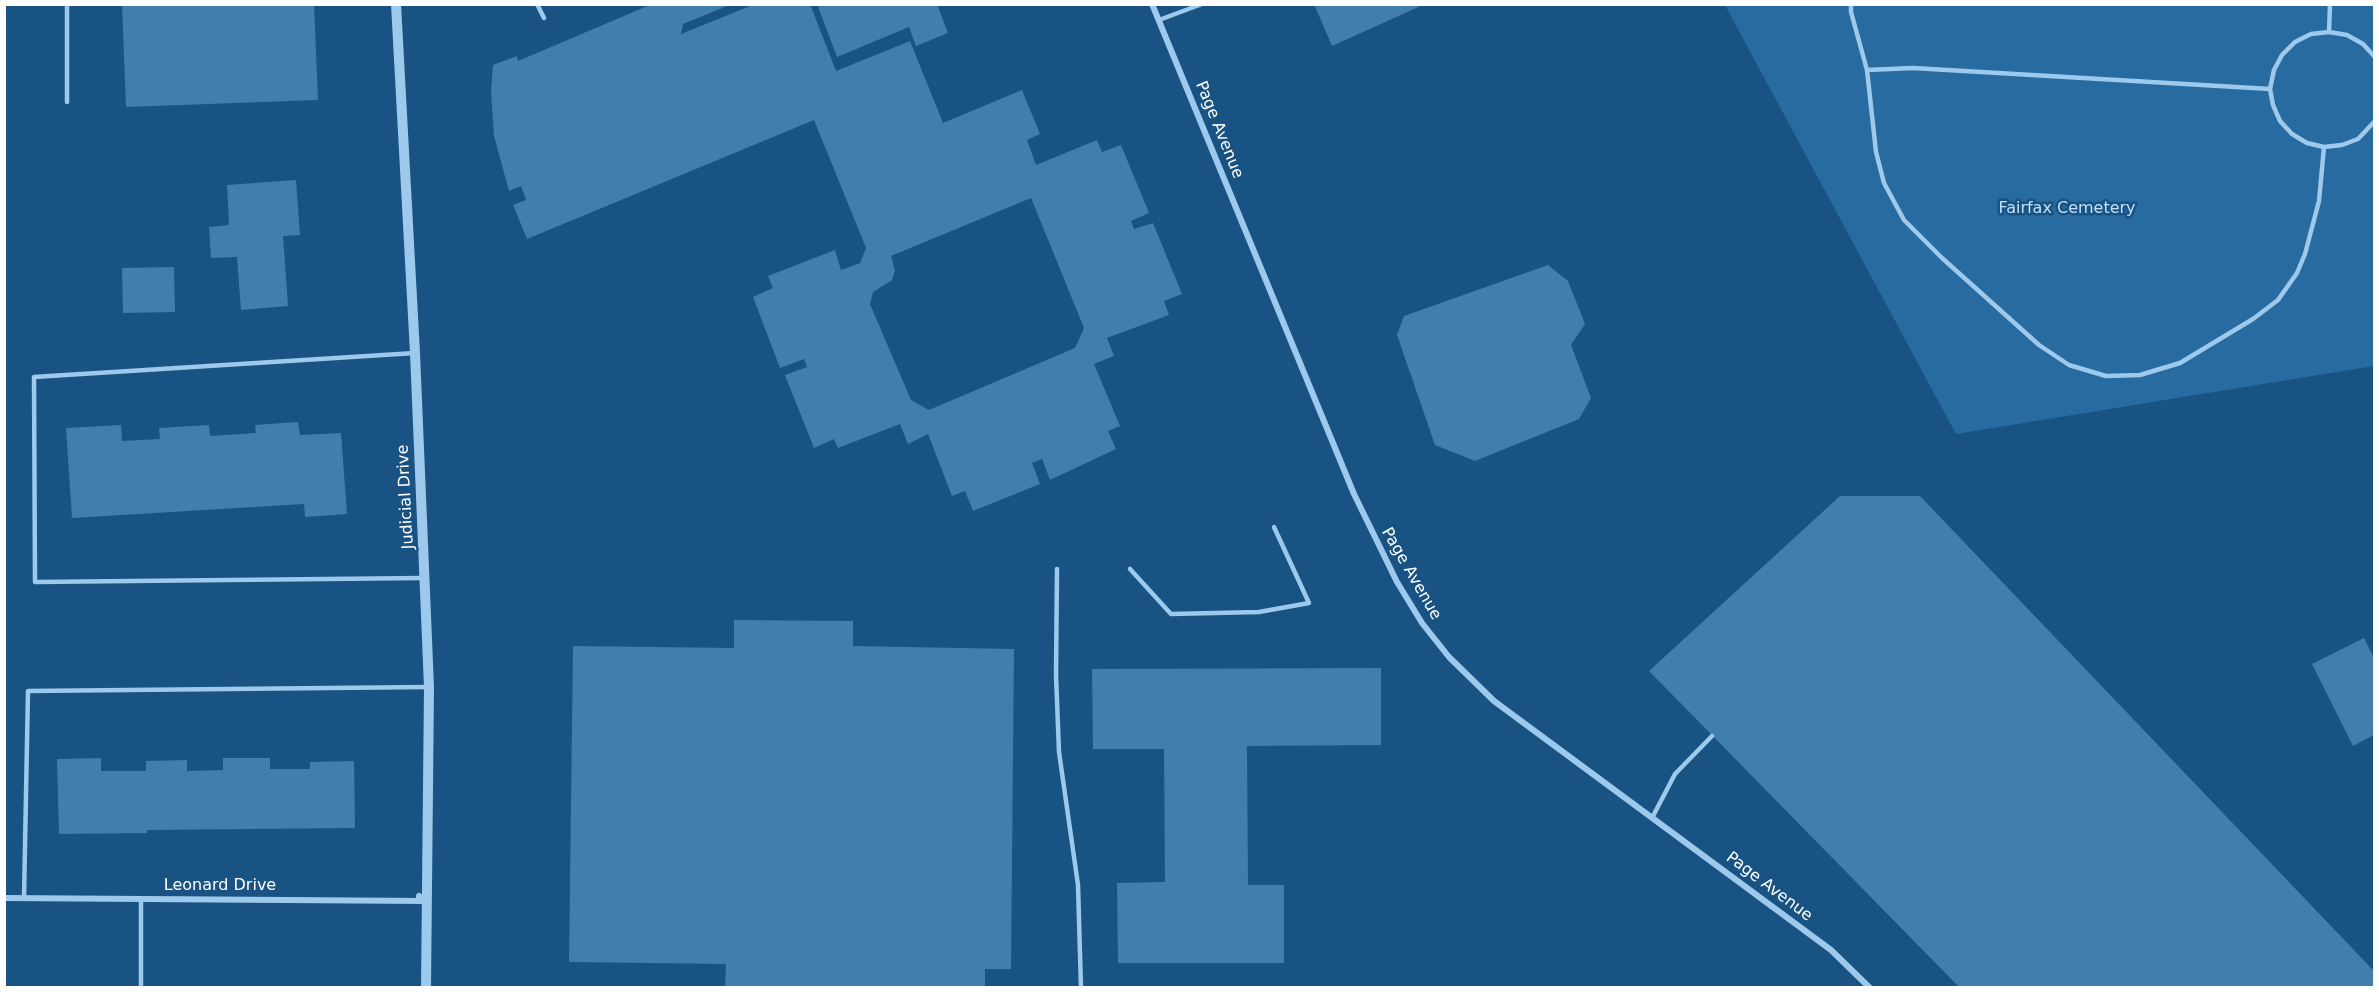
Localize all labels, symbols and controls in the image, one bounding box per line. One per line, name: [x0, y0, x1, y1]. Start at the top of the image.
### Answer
street label: Page Avenue: [1191, 79, 1247, 181]
park label: Fairfax Cemetery: [1998, 199, 2136, 219]
street label: Judicial Drive: [394, 444, 418, 550]
street label: Page Avenue: [1377, 524, 1445, 624]
street label: Page Avenue: [1722, 848, 1816, 926]
street label: Leonard Drive: [164, 876, 276, 896]

